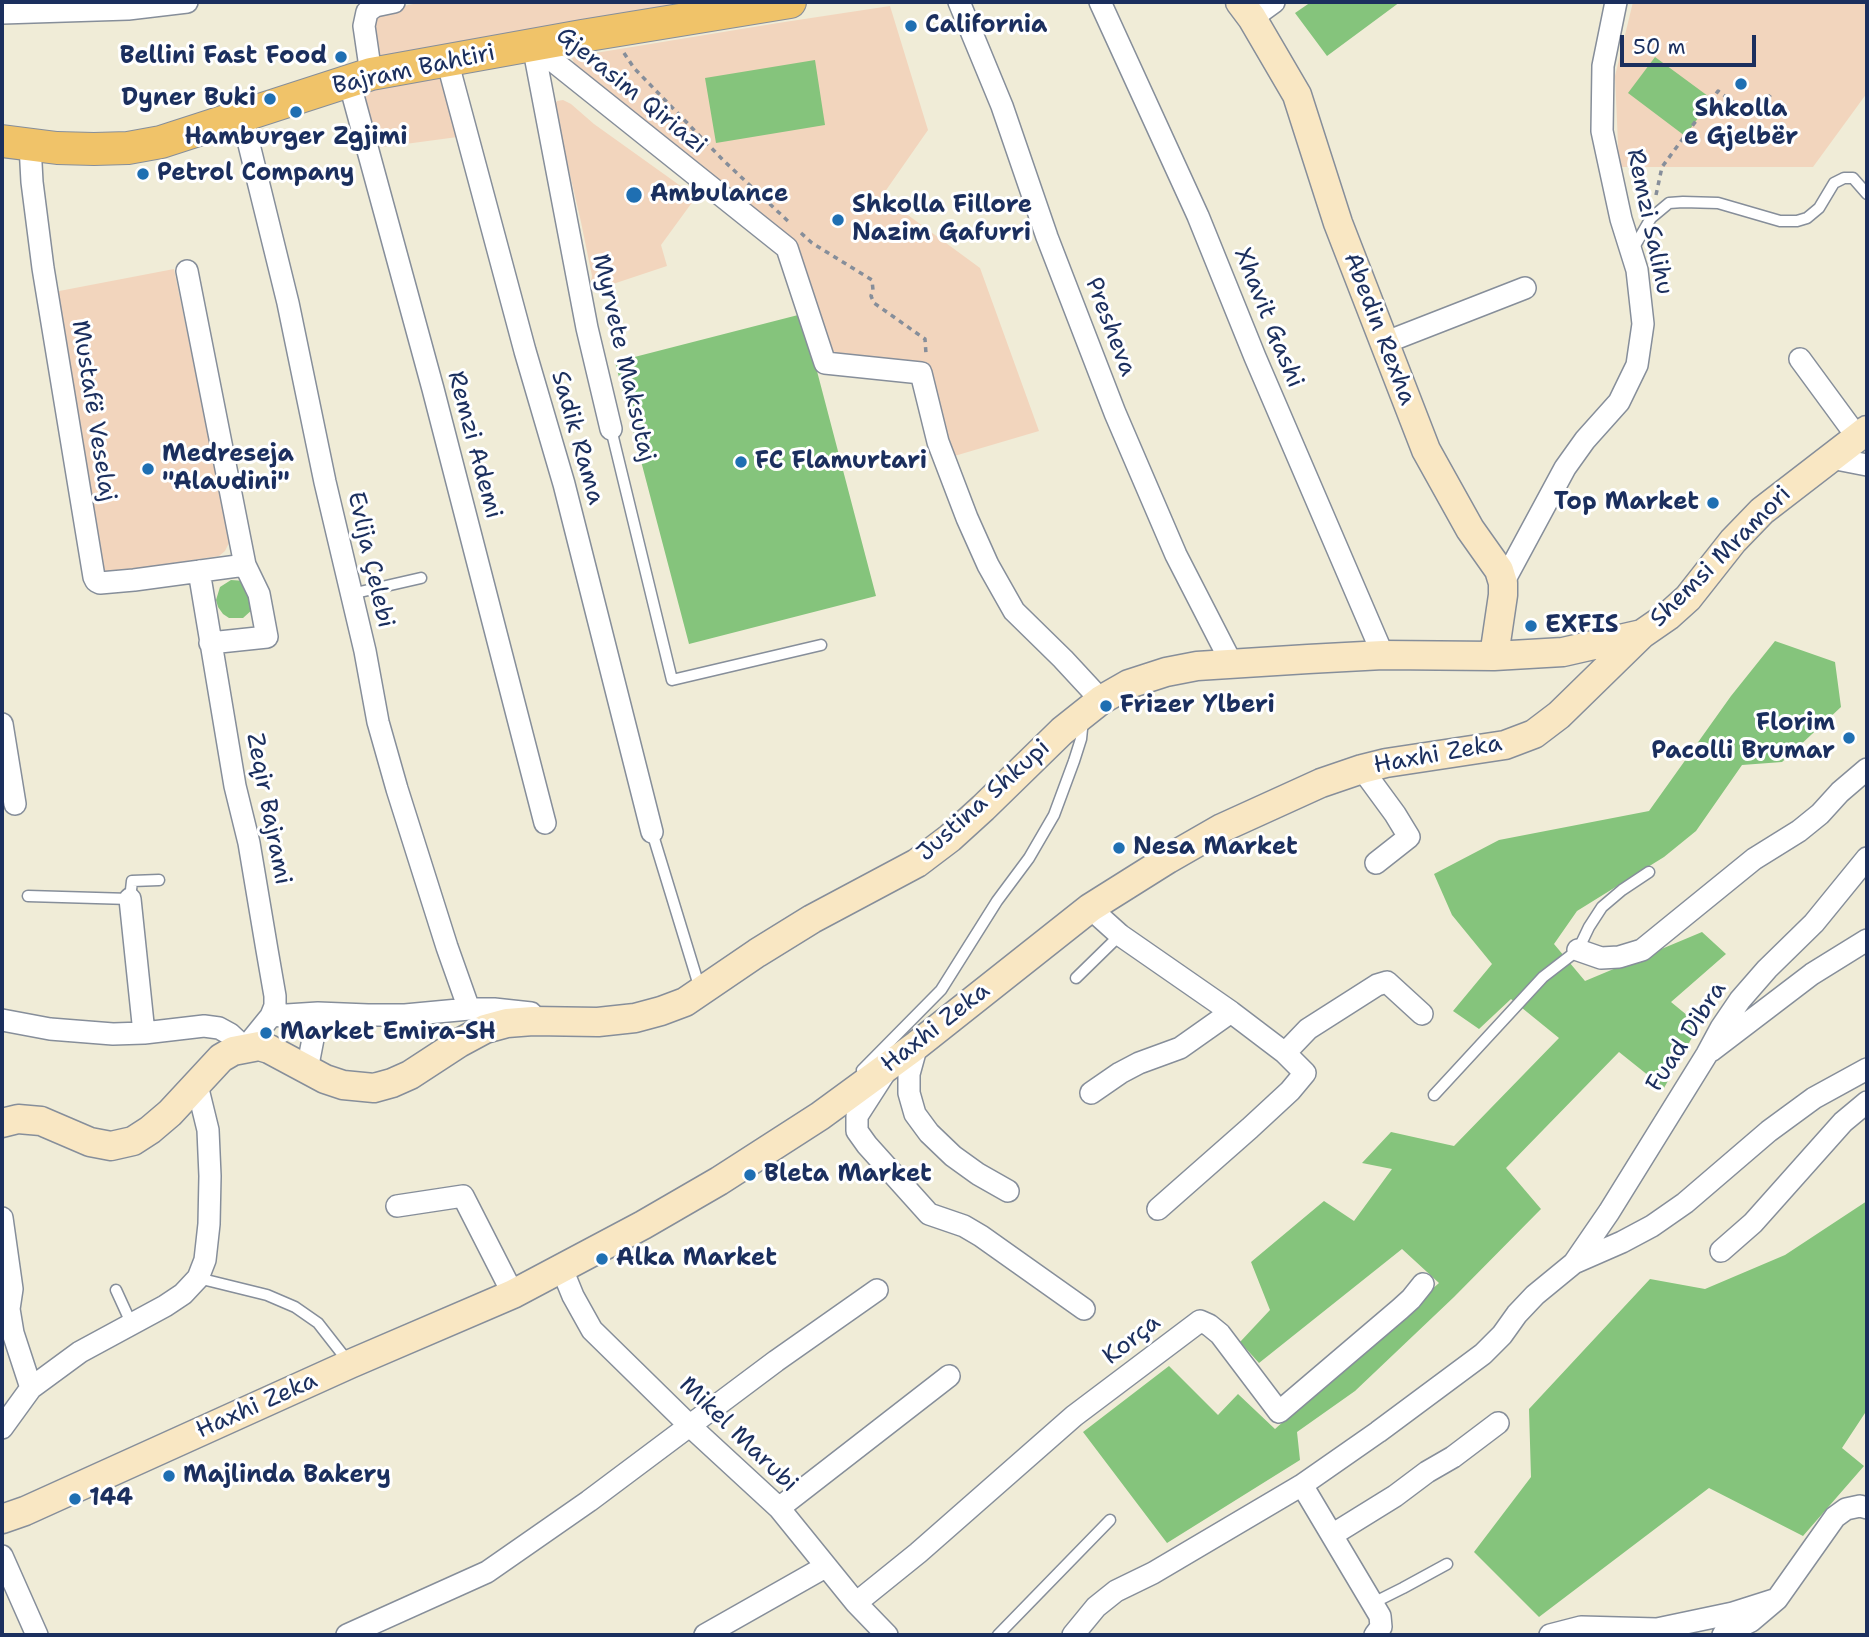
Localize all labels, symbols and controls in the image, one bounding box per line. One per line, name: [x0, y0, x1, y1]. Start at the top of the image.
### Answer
place label: California: [925, 12, 1048, 40]
marker: California: [903, 18, 919, 34]
scale bar: [1624, 21, 1760, 65]
street label: Gjerasim Qiriazi: [550, 22, 712, 160]
text: 50 m: [1633, 33, 1686, 61]
street label: Bajram Bahtiri: [330, 39, 498, 101]
place label: Bellini Fast Food: [120, 43, 327, 71]
marker: Bellini Fast Food: [333, 49, 349, 65]
marker: Shkolla e Gjelbër: [1733, 76, 1749, 92]
place label: Dyner Buki: [121, 85, 256, 113]
marker: Dyner Buki: [262, 91, 278, 107]
place label: Shkolla e Gjelbër: [1684, 96, 1798, 152]
marker: Hamburger Zgjimi: [288, 104, 304, 120]
place label: Hamburger Zgjimi: [184, 124, 408, 152]
street label: Remzi Salihu: [1620, 147, 1678, 297]
place label: Petrol Company: [157, 160, 354, 188]
marker: Petrol Company: [135, 166, 151, 182]
place label: Ambulance: [650, 181, 788, 209]
marker: Ambulance: [624, 185, 644, 205]
place label: Shkolla Fillore Nazim Gafurri: [852, 192, 1032, 248]
marker: Shkolla Fillore Nazim Gafurri: [830, 212, 846, 228]
street label: Xhavit Gashi: [1227, 244, 1309, 392]
street label: Abedin Rexha: [1337, 249, 1421, 409]
street label: Myrvete Maksutaj: [585, 251, 661, 465]
street label: Presheva: [1078, 274, 1142, 380]
street label: Mustafë Veselaj: [64, 318, 122, 504]
street label: Remzi Ademi: [440, 368, 508, 522]
street label: Sadik Rama: [544, 368, 610, 508]
place label: Medreseja "Alaudini": [162, 441, 294, 497]
place label: FC Flamurtari: [755, 448, 927, 476]
marker: FC Flamurtari: [733, 454, 749, 470]
marker: Medreseja "Alaudini": [140, 461, 156, 477]
street label: Shemsi Mramori: [1644, 480, 1798, 634]
street label: Evlija Çelebi: [340, 489, 400, 631]
place label: Top Market: [1554, 489, 1699, 517]
marker: Top Market: [1705, 495, 1721, 511]
place label: EXFIS: [1545, 612, 1618, 640]
marker: EXFIS: [1523, 618, 1539, 634]
place label: Frizer Ylberi: [1120, 692, 1275, 720]
marker: Frizer Ylberi: [1098, 698, 1114, 714]
place label: Florim Pacolli Brumar: [1651, 710, 1835, 766]
street label: Haxhi Zeka: [1372, 730, 1504, 780]
marker: Florim Pacolli Brumar: [1841, 730, 1857, 746]
street label: Zeqir Bajrami: [239, 731, 297, 887]
street label: Justina Shkupi: [912, 734, 1056, 868]
place label: Nesa Market: [1133, 834, 1298, 862]
marker: Nesa Market: [1111, 840, 1127, 856]
street label: Haxhi Zeka: [876, 977, 996, 1079]
street label: Fuad Dibra: [1641, 977, 1733, 1097]
place label: Market Emira-SH: [280, 1019, 496, 1047]
marker: Market Emira-SH: [258, 1025, 274, 1041]
place label: Bleta Market: [764, 1161, 932, 1189]
marker: Bleta Market: [742, 1167, 758, 1183]
place label: Alka Market: [616, 1245, 777, 1273]
marker: Alka Market: [594, 1251, 610, 1267]
street label: Korça: [1097, 1309, 1167, 1371]
street label: Haxhi Zeka: [192, 1366, 322, 1446]
street label: Mikel Marubi: [673, 1371, 803, 1499]
place label: Majlinda Bakery: [183, 1462, 391, 1490]
marker: Majlinda Bakery: [161, 1468, 177, 1484]
place label: 144: [89, 1485, 133, 1513]
marker: 144: [67, 1491, 83, 1507]

